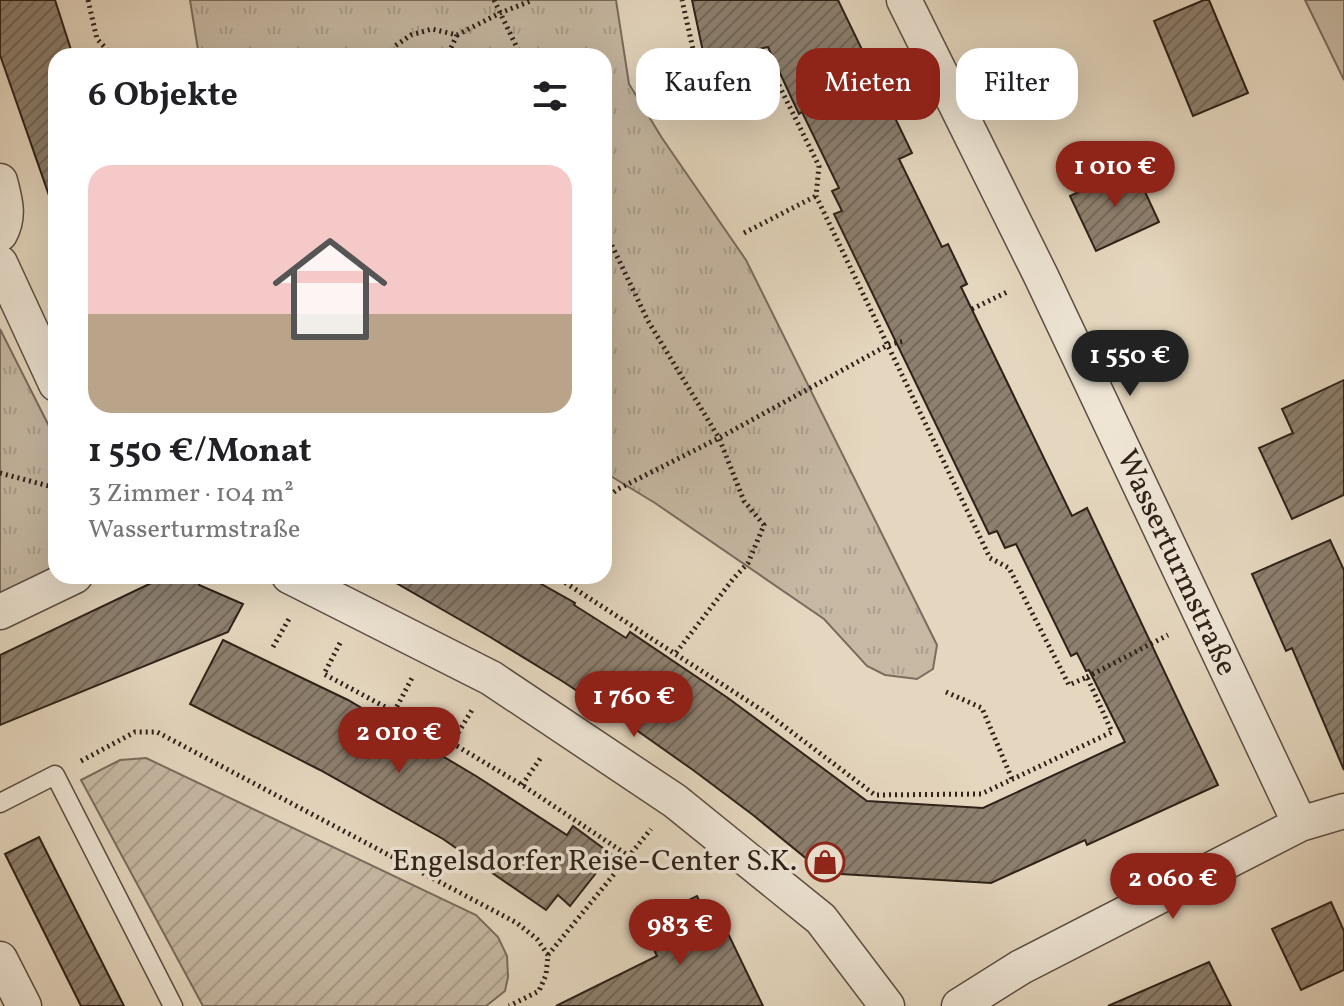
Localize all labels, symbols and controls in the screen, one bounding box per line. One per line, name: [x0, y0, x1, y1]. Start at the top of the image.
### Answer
chip: Kaufen: [636, 48, 780, 120]
chip: Mieten: [796, 48, 940, 120]
chip: Filter: [956, 48, 1078, 120]
text: 6 Objekte: [88, 73, 238, 120]
icon: filters: [528, 74, 572, 118]
pin: 1 010 €: [1041, 141, 1189, 209]
text: 1 010 €: [1074, 149, 1156, 185]
icon: home: [258, 217, 402, 361]
pin: 1 550 €: [1056, 330, 1204, 398]
text: 1 550 €: [1090, 338, 1170, 374]
text: 1 550 €/Monat: [88, 429, 312, 476]
street label: Wasserturmstraße: [1105, 443, 1247, 683]
text: 3 Zimmer · 104 m²: [88, 476, 294, 512]
text: Wasserturmstraße: [88, 512, 300, 548]
pin: 1 760 €: [560, 671, 708, 739]
text: 1 760 €: [593, 679, 675, 715]
pin: 2 010 €: [325, 707, 473, 775]
text: 2 010 €: [356, 715, 442, 751]
place label: Engelsdorfer Reise-Center S.K.: [392, 841, 797, 883]
shop icon: Engelsdorfer Reise-Center S.K.: [804, 841, 846, 883]
pin: 2 060 €: [1099, 853, 1247, 921]
text: 2 060 €: [1128, 861, 1218, 897]
pin: 983 €: [624, 899, 736, 967]
text: 983 €: [647, 907, 713, 943]

